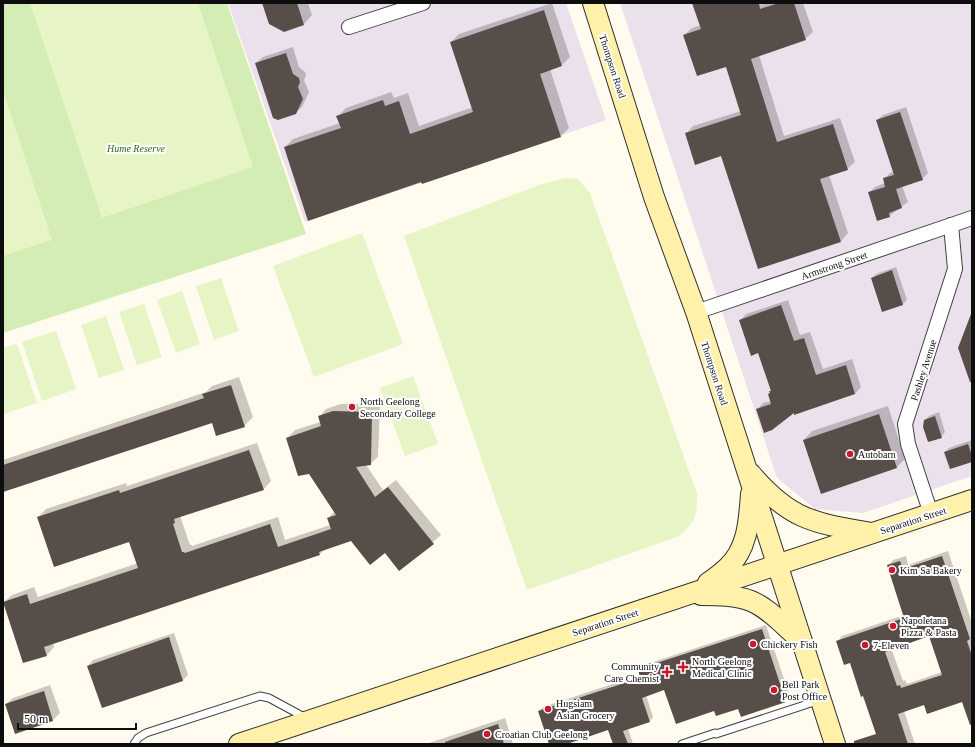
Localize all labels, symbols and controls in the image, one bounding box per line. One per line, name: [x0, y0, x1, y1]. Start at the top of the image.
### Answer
street label: Thompson Road: [597, 33, 628, 99]
park label: Hume Reserve: [106, 143, 166, 154]
street label: Armstrong Street: [800, 249, 869, 282]
street label: Pashley Avenue: [908, 338, 939, 402]
street label: Thompson Road: [699, 340, 730, 406]
place label: North Geelong Secondary College: [360, 396, 436, 419]
marker: North Geelong Secondary College: [347, 402, 357, 412]
marker: Autobarn: [845, 449, 855, 459]
place label: Autobarn: [858, 449, 896, 460]
street label: Separation Street: [879, 505, 948, 536]
marker: Kim Sa Bakery: [887, 565, 897, 575]
place label: Kim Sa Bakery: [900, 565, 962, 576]
street label: Separation Street: [571, 607, 640, 638]
place label: Napoletana Pizza & Pasta: [901, 615, 957, 638]
marker: Napoletana Pizza & Pasta: [888, 621, 898, 631]
marker: Chickery Fish: [748, 639, 758, 649]
place label: Chickery Fish: [761, 639, 817, 650]
marker: 7-Eleven: [860, 640, 870, 650]
place label: 7-Eleven: [873, 640, 909, 651]
place label: North Geelong Medical Clinic: [692, 656, 752, 679]
place label: Community Care Chemist: [604, 661, 659, 684]
marker: North Geelong Medical Clinic: [677, 661, 689, 673]
marker: Community Care Chemist: [662, 667, 672, 677]
place label: Bell Park Post Office: [782, 679, 828, 702]
marker: Bell Park Post Office: [769, 685, 779, 695]
place label: Hugsiam Asian Grocery: [556, 698, 615, 721]
marker: Hugsiam Asian Grocery: [543, 704, 553, 714]
scale bar: [18, 705, 136, 731]
text: 50 m: [24, 712, 49, 726]
marker: Croatian Club Geelong: [482, 729, 492, 739]
place label: Croatian Club Geelong: [495, 729, 588, 740]

